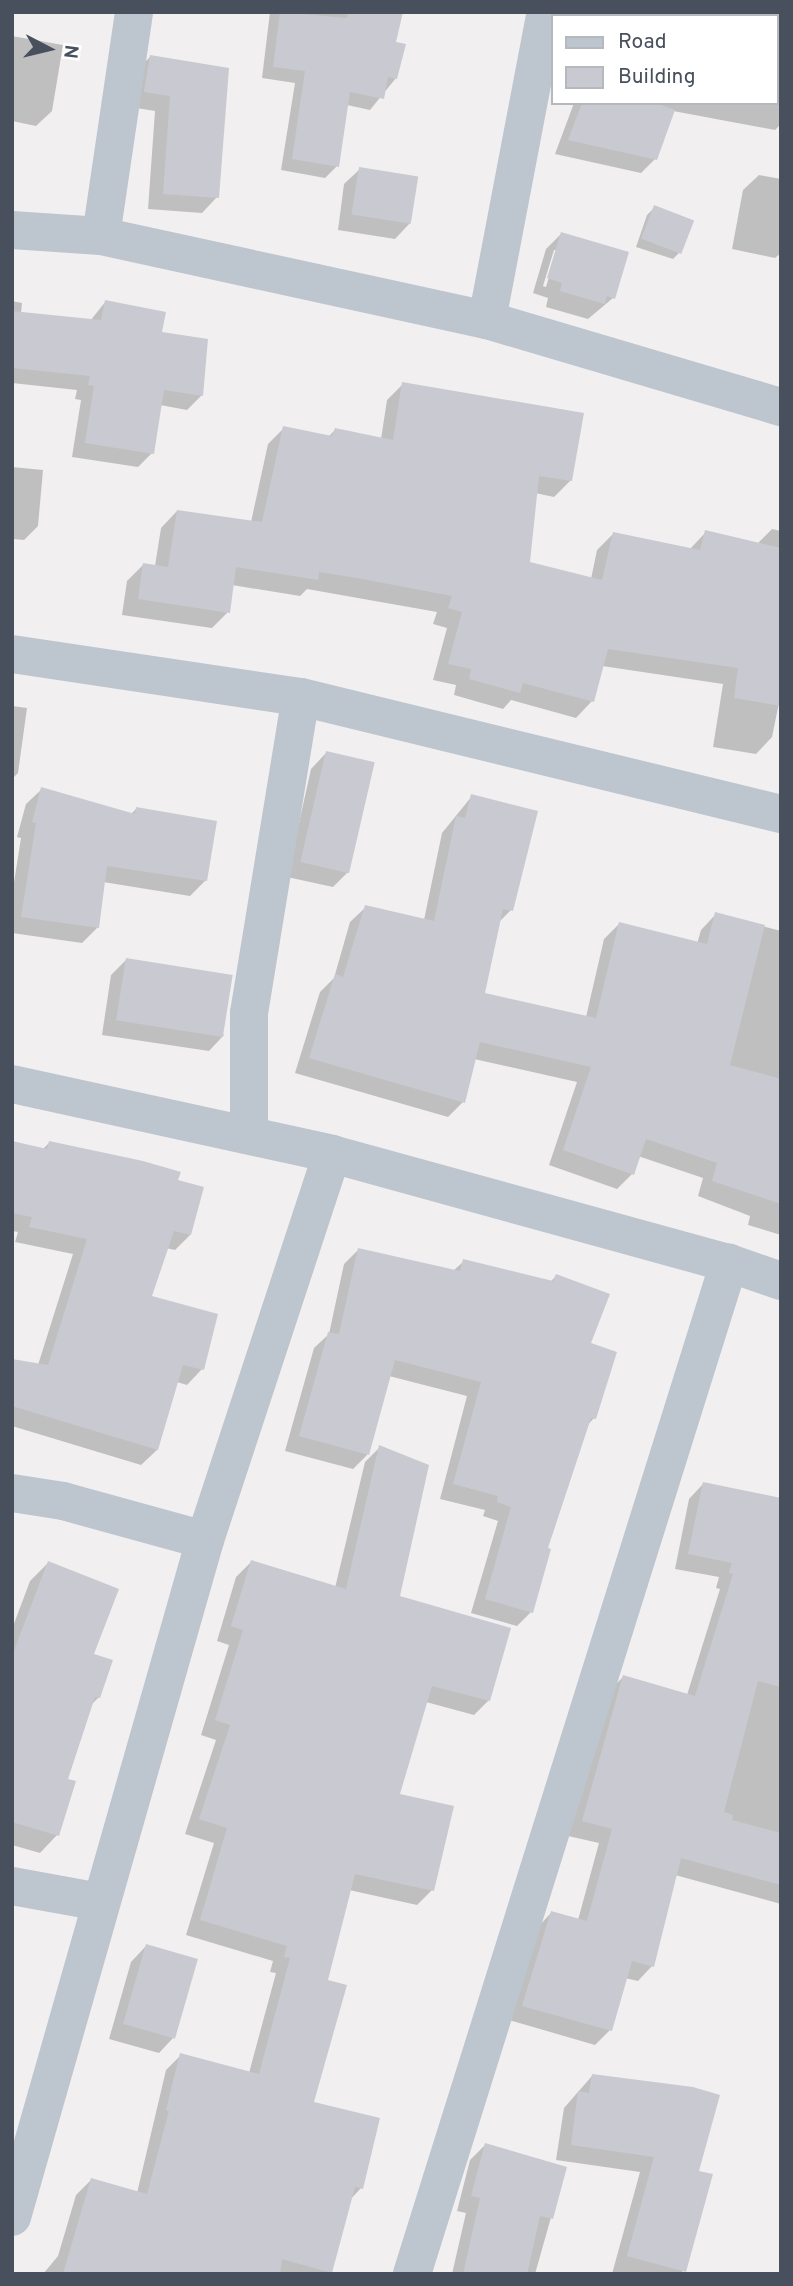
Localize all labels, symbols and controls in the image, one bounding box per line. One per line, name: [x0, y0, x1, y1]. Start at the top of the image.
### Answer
north arrow: [14, 14, 84, 84]
legend: [552, 14, 779, 105]
text: Road: [618, 29, 667, 56]
text: N: [57, 43, 83, 60]
text: Building: [618, 64, 696, 91]

